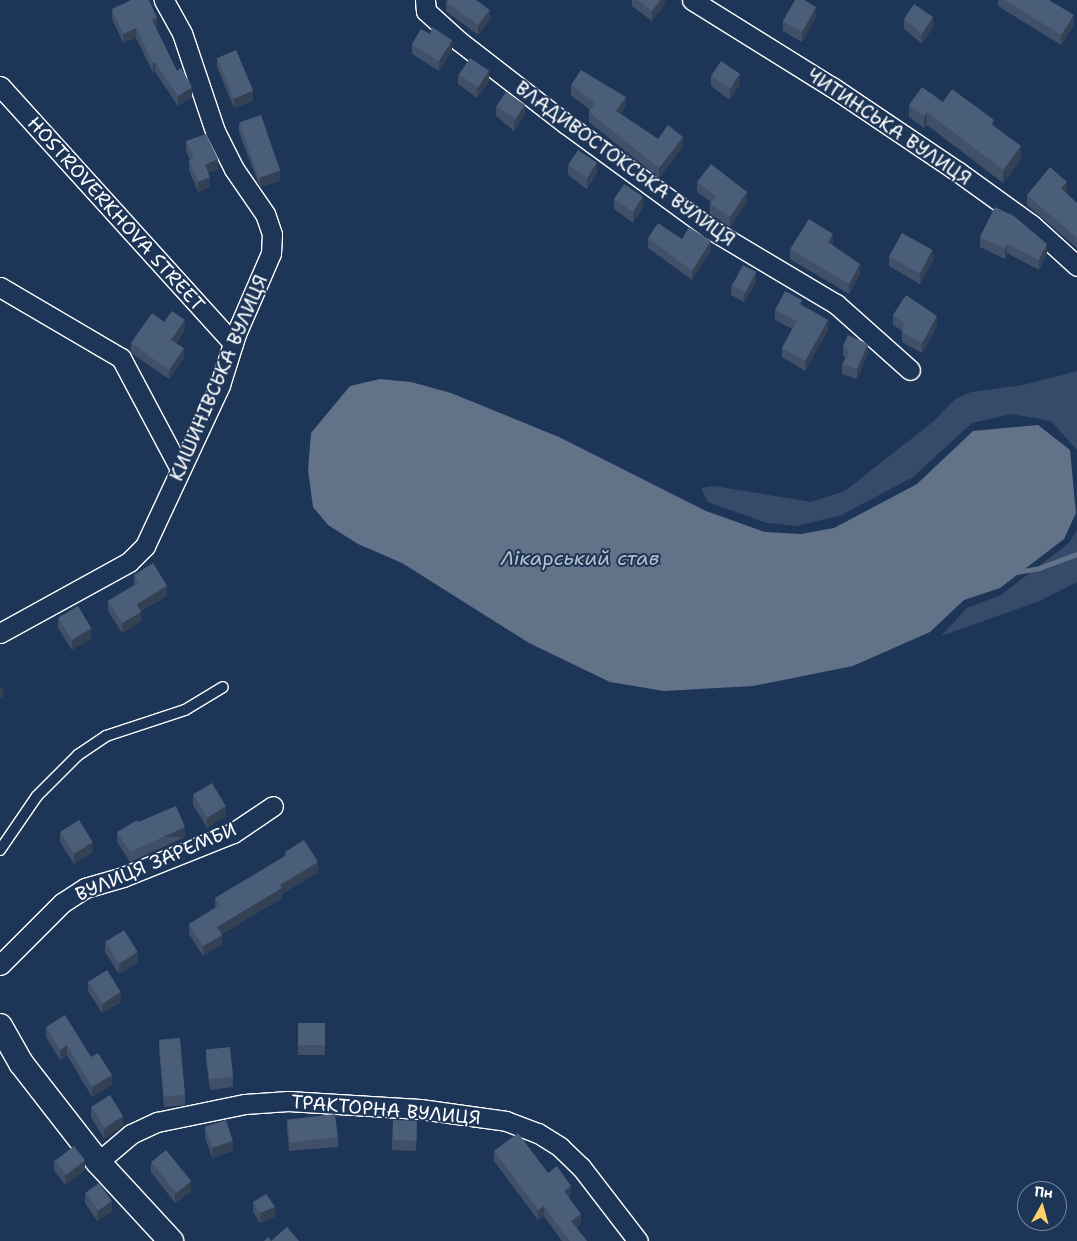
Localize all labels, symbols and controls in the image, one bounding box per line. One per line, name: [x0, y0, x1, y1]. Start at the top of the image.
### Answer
street label: ЧИТИНСЬКА ВУЛИЦЯ: [803, 64, 975, 190]
street label: ВЛАДИВОСТОКСЬКА ВУЛИЦЯ: [511, 77, 739, 251]
street label: HOSTROVERKHOVA STREET: [23, 112, 209, 316]
street label: КИШИНІВСЬКА ВУЛИЦЯ: [165, 272, 273, 484]
water label: Лікарський став: [501, 546, 659, 570]
street label: ВУЛИЦЯ ЗАРЕМБИ: [72, 818, 240, 906]
street label: ТРАКТОРНА ВУЛИЦЯ: [290, 1090, 482, 1130]
north arrow: [1017, 1181, 1067, 1231]
text: Пн: [1033, 1182, 1054, 1202]

